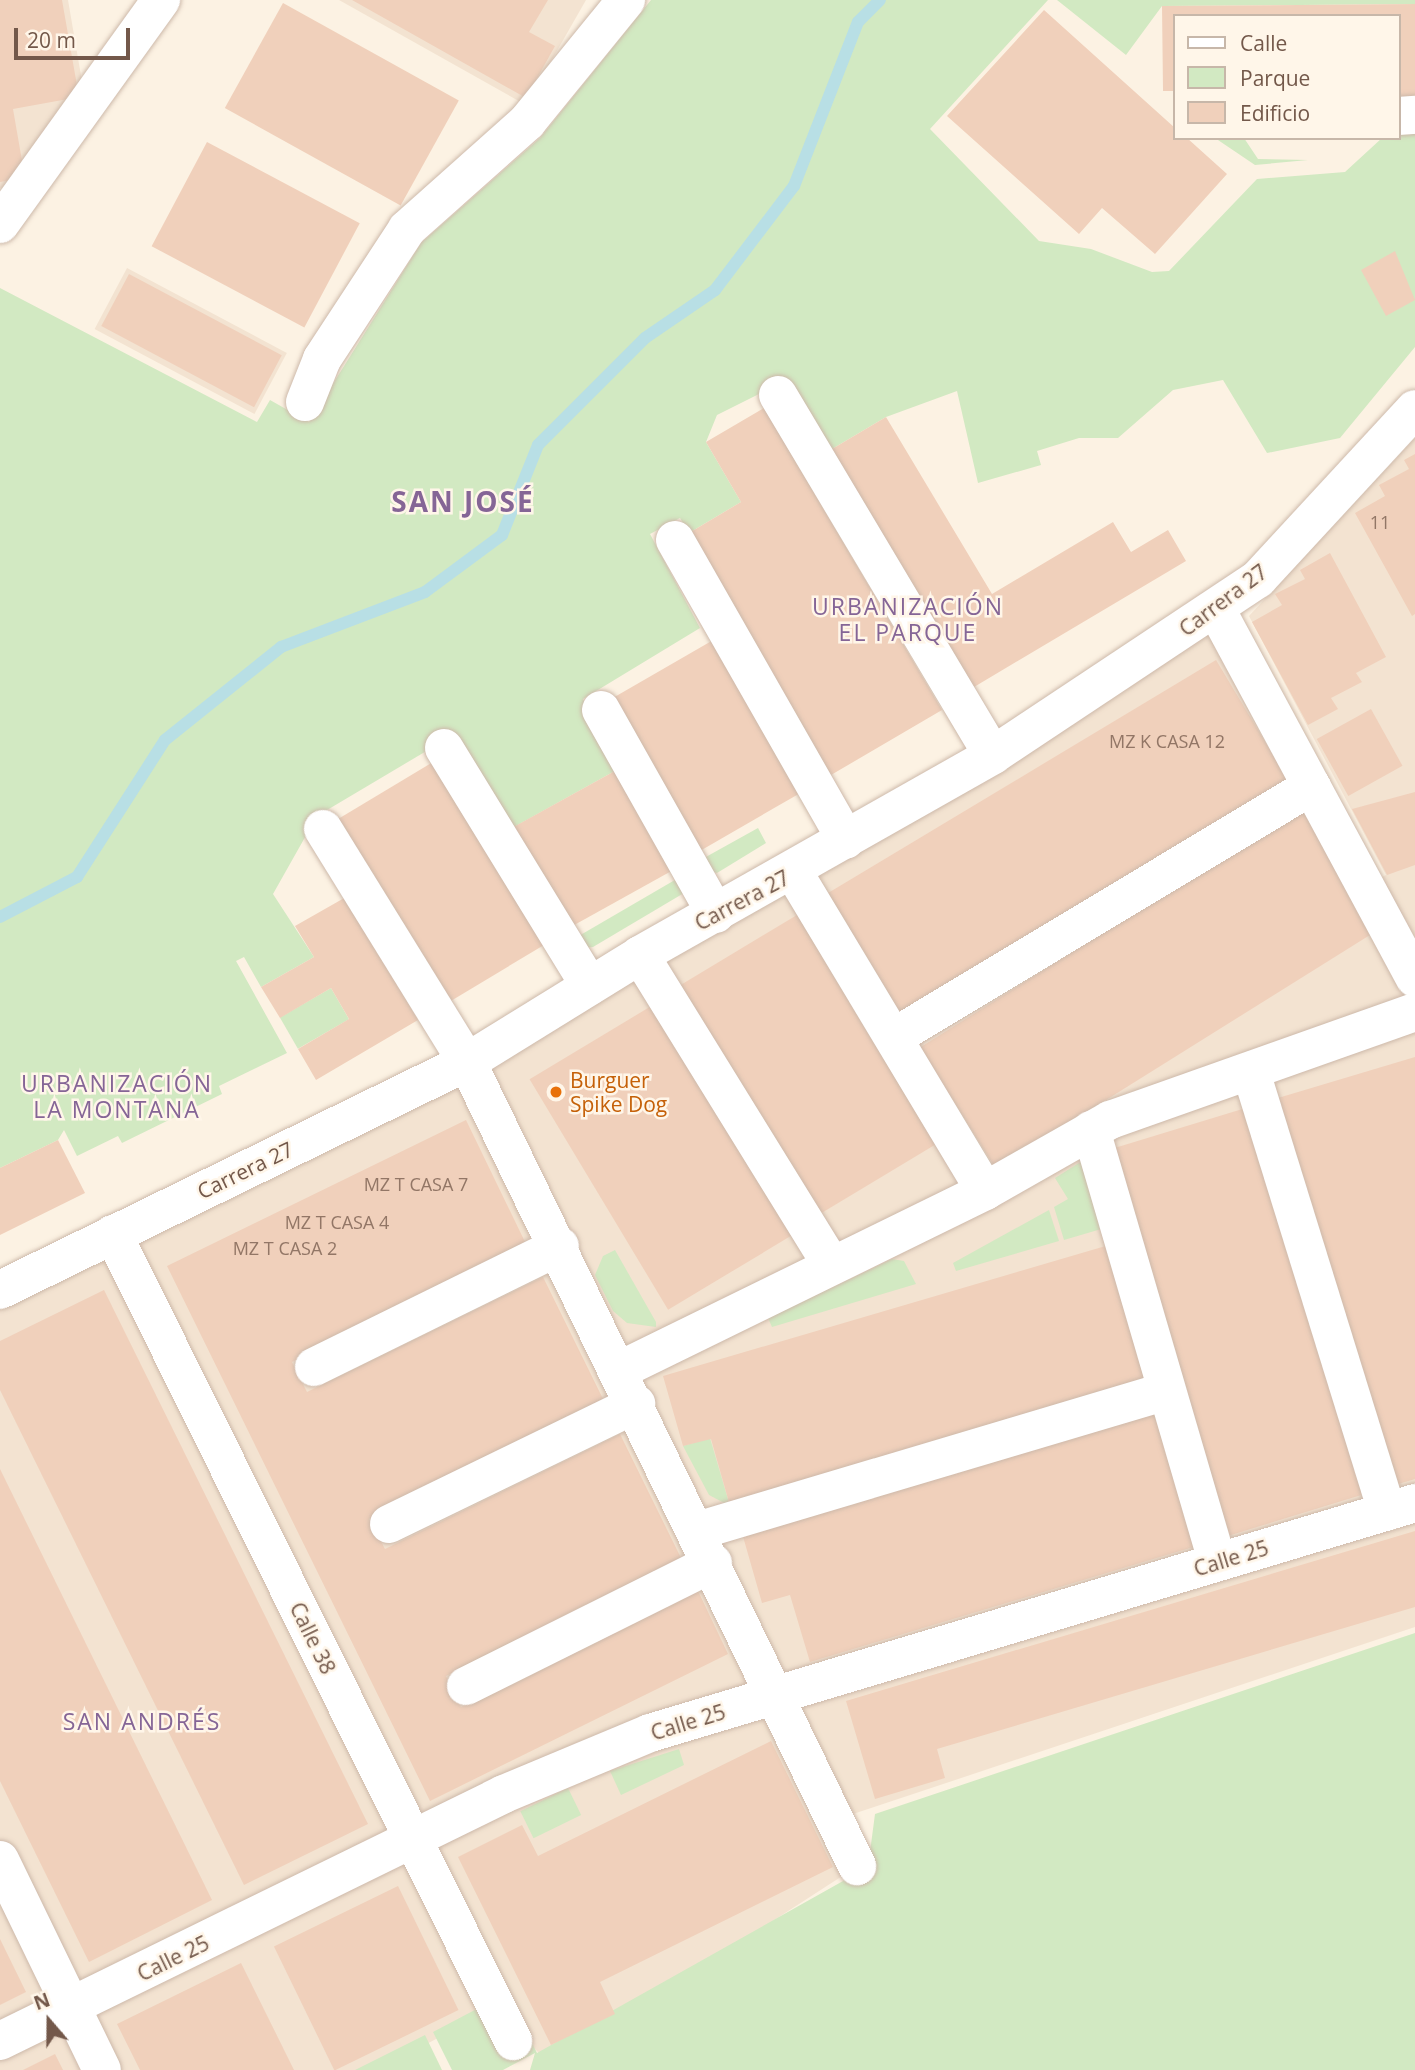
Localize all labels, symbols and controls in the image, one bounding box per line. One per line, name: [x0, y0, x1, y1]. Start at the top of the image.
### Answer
scale bar: [18, 14, 133, 58]
legend: [1174, 14, 1401, 140]
text: 20 m: [27, 26, 76, 54]
text: Calle: [1240, 29, 1287, 57]
text: Parque: [1240, 64, 1310, 92]
text: Edificio: [1240, 99, 1310, 127]
district label: SAN JOSÉ: [392, 484, 534, 518]
house number: 11: [1370, 511, 1390, 533]
street label: Carrera 27: [1174, 559, 1272, 641]
district label: URBANIZACIÓN EL PARQUE: [814, 592, 1002, 646]
house number: MZ K CASA 12: [1109, 730, 1225, 752]
street label: Carrera 27: [690, 865, 794, 935]
place label: Burguer Spike Dog: [570, 1067, 667, 1117]
district label: URBANIZACIÓN LA MONTANA: [23, 1069, 211, 1123]
marker: Burguer Spike Dog: [548, 1084, 564, 1100]
street label: Carrera 27: [193, 1136, 297, 1204]
house number: MZ T CASA 7: [364, 1173, 468, 1195]
house number: MZ T CASA 4: [285, 1211, 389, 1233]
house number: MZ T CASA 2: [233, 1237, 337, 1259]
street label: Calle 25: [1191, 1535, 1271, 1581]
street label: Calle 38: [285, 1598, 341, 1678]
street label: Calle 25: [648, 1699, 728, 1745]
district label: SAN ANDRÉS: [64, 1707, 220, 1735]
street label: Calle 25: [133, 1930, 213, 1986]
north arrow: [14, 1986, 84, 2056]
text: N: [30, 1986, 54, 2016]

